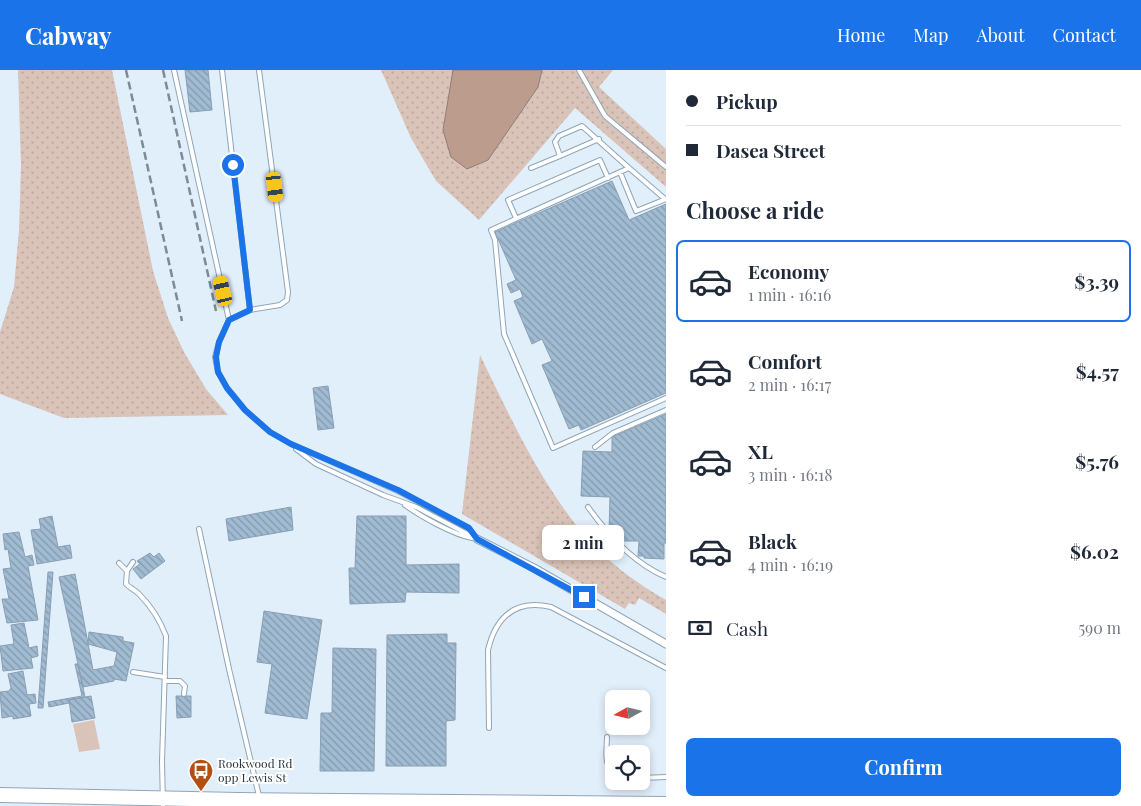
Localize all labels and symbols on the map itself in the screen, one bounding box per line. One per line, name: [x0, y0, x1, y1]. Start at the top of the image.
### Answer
route start: [222, 154, 244, 176]
car: [265, 171, 284, 203]
car: [212, 275, 233, 307]
callout: 2 min: [543, 524, 625, 560]
route end: [573, 586, 595, 608]
north arrow: [605, 690, 650, 735]
place label: Rookwood Rd opp Lewis St: [218, 755, 292, 785]
bus stop icon: Rookwood Rd opp Lewis St: [188, 758, 214, 792]

